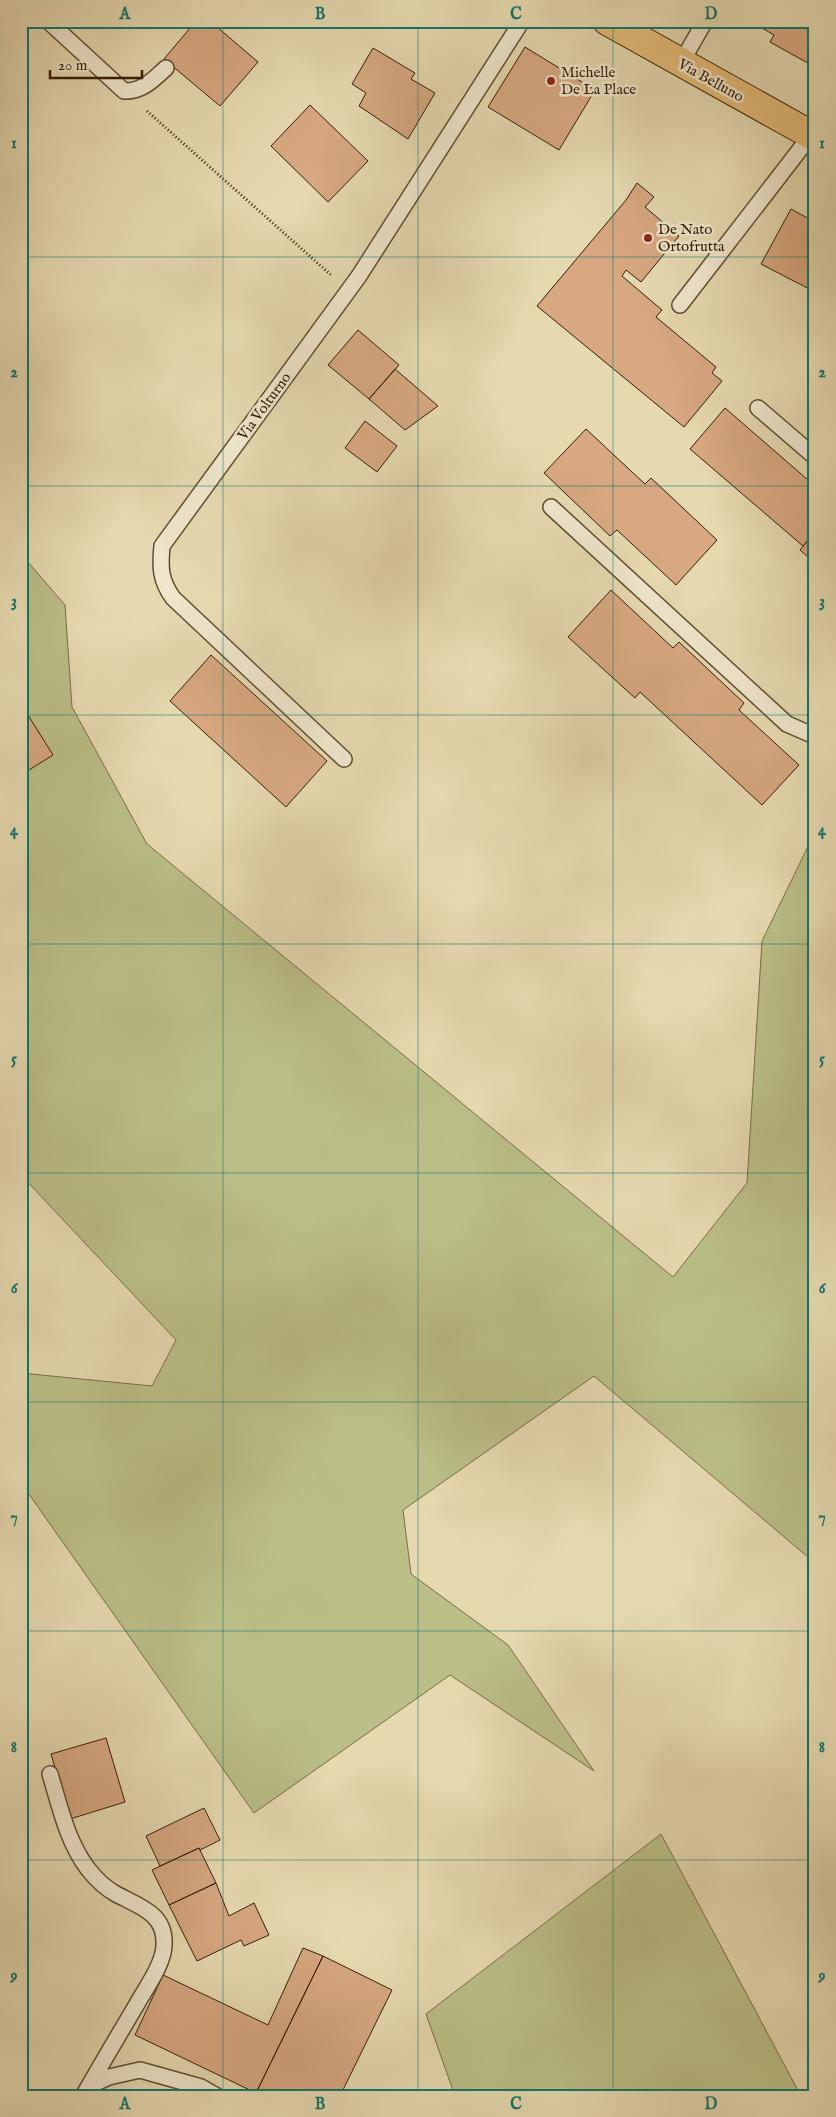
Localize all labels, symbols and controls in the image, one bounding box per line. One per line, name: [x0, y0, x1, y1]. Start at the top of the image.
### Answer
text: A: [119, 5, 132, 25]
text: B: [315, 5, 326, 25]
text: C: [510, 5, 522, 25]
text: D: [705, 5, 718, 25]
scale bar: [50, 48, 142, 80]
street label: Via Belluno: [674, 54, 747, 106]
text: 20 m: [58, 56, 88, 75]
place label: Michelle De La Place: [561, 63, 636, 99]
marker: Michelle De La Place: [545, 75, 557, 87]
text: 1: [11, 134, 17, 154]
text: 1: [819, 134, 825, 154]
place label: De Nato Ortofrutta: [658, 220, 725, 256]
marker: De Nato Ortofrutta: [642, 232, 654, 244]
text: 2: [10, 363, 18, 383]
text: 2: [818, 363, 826, 383]
street label: Via Volturno: [233, 369, 295, 445]
text: 3: [11, 592, 17, 612]
text: 3: [819, 592, 825, 612]
text: 4: [10, 821, 19, 841]
text: 4: [818, 821, 827, 841]
text: 5: [11, 1050, 17, 1070]
text: 5: [819, 1050, 825, 1070]
text: 6: [11, 1279, 19, 1299]
text: 6: [819, 1279, 827, 1299]
text: 7: [10, 1508, 18, 1528]
text: 7: [818, 1508, 826, 1528]
text: 8: [11, 1738, 17, 1758]
text: 8: [819, 1738, 825, 1758]
text: 9: [10, 1967, 18, 1987]
text: 9: [818, 1967, 826, 1987]
text: A: [119, 2095, 132, 2115]
text: B: [315, 2095, 326, 2115]
text: C: [510, 2095, 522, 2115]
text: D: [705, 2095, 718, 2115]

